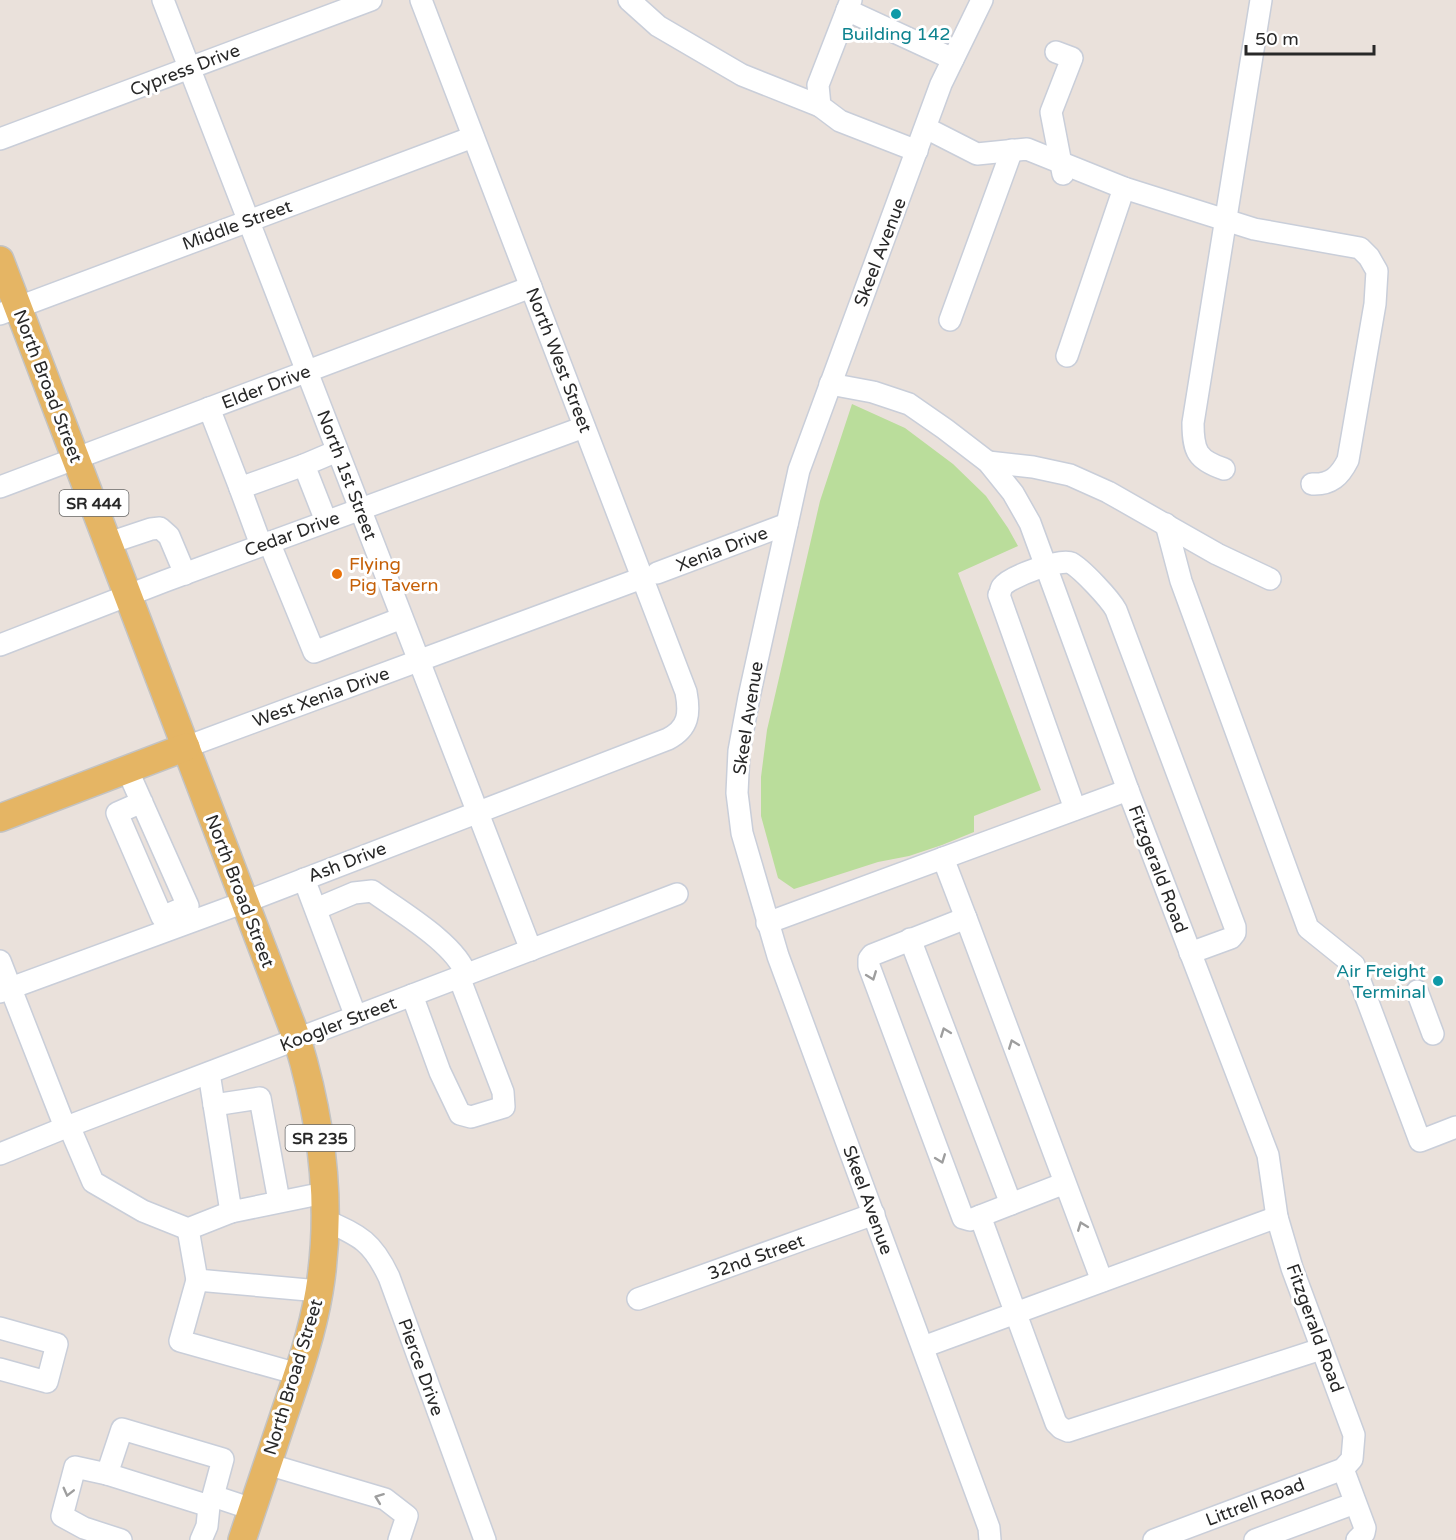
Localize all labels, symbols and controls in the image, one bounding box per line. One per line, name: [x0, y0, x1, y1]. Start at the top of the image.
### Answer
marker: Building 142: [889, 7, 903, 21]
scale bar: [1246, 18, 1374, 56]
place label: Building 142: [841, 23, 951, 45]
text: 50 m: [1255, 28, 1299, 50]
street label: Cypress Drive: [127, 39, 243, 101]
street label: Middle Street: [179, 195, 295, 255]
street label: Skeel Avenue: [849, 195, 911, 309]
street label: North West Street: [521, 284, 597, 436]
street label: North Broad Street: [9, 306, 87, 466]
street label: Elder Drive: [218, 360, 314, 414]
street label: North 1st Street: [312, 407, 382, 543]
road number: SR 444: [60, 490, 128, 516]
street label: Cedar Drive: [241, 507, 343, 561]
street label: Xenia Drive: [673, 522, 771, 576]
place label: Flying Pig Tavern: [349, 553, 438, 596]
marker: Flying Pig Tavern: [330, 567, 344, 581]
street label: Skeel Avenue: [728, 660, 768, 776]
street label: West Xenia Drive: [250, 662, 392, 732]
street label: Fitzgerald Road: [1123, 802, 1193, 936]
street label: North Broad Street: [201, 811, 279, 971]
street label: Ash Drive: [305, 837, 389, 887]
place label: Air Freight Terminal: [1336, 960, 1426, 1003]
one-way arrow: [865, 970, 878, 981]
marker: Air Freight Terminal: [1431, 974, 1445, 988]
street label: Koogler Street: [277, 992, 399, 1056]
one-way arrow: [940, 1027, 952, 1038]
one-way arrow: [1008, 1039, 1020, 1050]
road number: SR 235: [286, 1125, 354, 1151]
street label: Skeel Avenue: [838, 1142, 898, 1258]
one-way arrow: [933, 1153, 946, 1163]
one-way arrow: [1076, 1221, 1089, 1232]
street label: 32nd Street: [705, 1229, 807, 1285]
street label: Fitzgerald Road: [1282, 1261, 1348, 1395]
street label: North Broad Street: [259, 1296, 327, 1458]
street label: Pierce Drive: [393, 1315, 449, 1419]
street label: Littrell Road: [1202, 1473, 1308, 1531]
one-way arrow: [63, 1487, 76, 1497]
one-way arrow: [374, 1493, 385, 1505]

